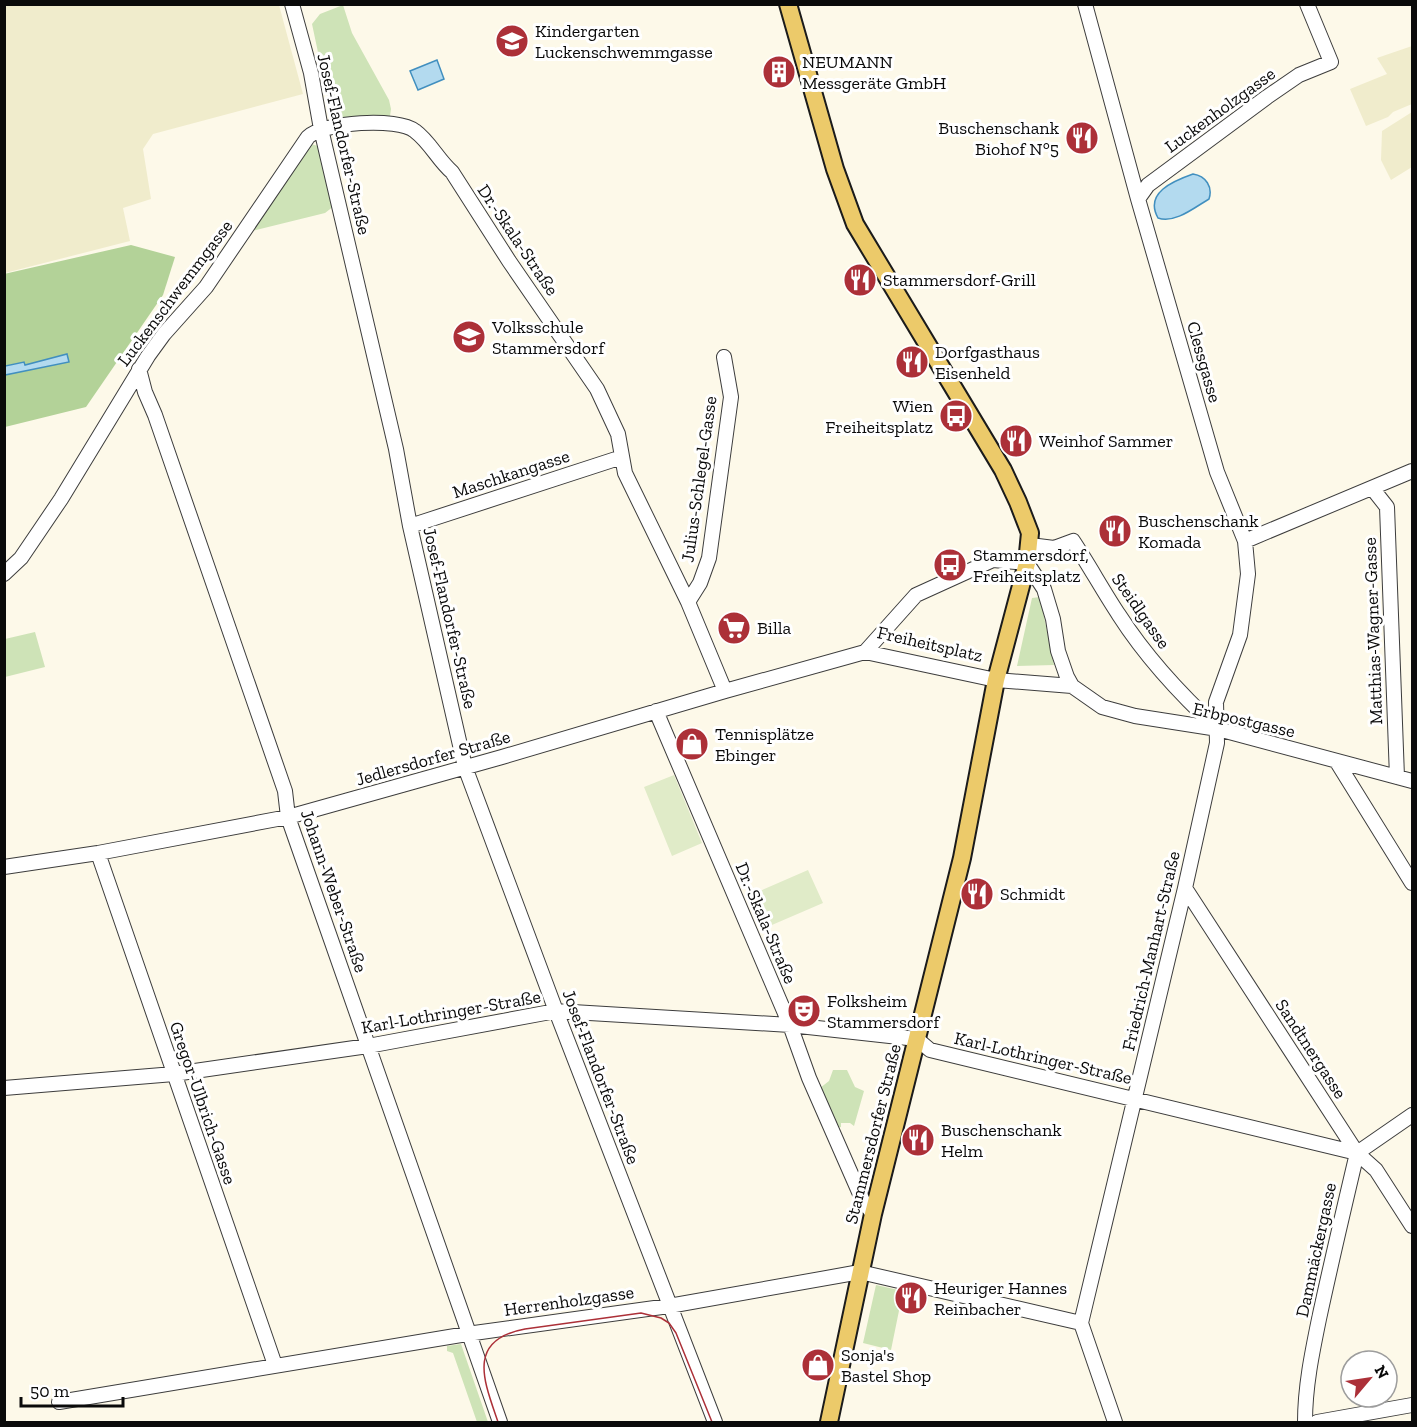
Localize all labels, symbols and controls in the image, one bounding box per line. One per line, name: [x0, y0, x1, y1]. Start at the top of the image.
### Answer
place label: Kindergarten Luckenschwemmgasse: [535, 20, 713, 63]
school or university icon: Kindergarten Luckenschwemmgasse: [494, 23, 530, 59]
street label: Josef-Flandorfer-Straße: [312, 51, 376, 237]
place label: NEUMANN Messgeräte GmbH: [802, 51, 946, 94]
building icon: NEUMANN Messgeräte GmbH: [761, 54, 797, 90]
street label: Luckenholzgasse: [1160, 63, 1280, 157]
place label: Buschenschank Biohof N°5: [938, 117, 1060, 160]
restaurant icon: Buschenschank Biohof N°5: [1064, 120, 1100, 156]
street label: Dr.-Skala-Straße: [473, 180, 563, 300]
street label: Luckenschwemmgasse: [113, 215, 237, 371]
restaurant icon: Stammersdorf-Grill: [842, 262, 878, 298]
place label: Stammersdorf-Grill: [883, 269, 1036, 291]
place label: Volksschule Stammersdorf: [491, 316, 606, 359]
school or university icon: Volksschule Stammersdorf: [451, 319, 487, 355]
street label: Clessgasse: [1182, 319, 1226, 405]
place label: Dorfgasthaus Eisenheld: [935, 341, 1040, 384]
restaurant icon: Dorfgasthaus Eisenheld: [894, 344, 930, 380]
street label: Julius-Schlegel-Gasse: [676, 394, 722, 564]
place label: Wien Freiheitsplatz: [825, 395, 934, 438]
bus stop icon: Wien Freiheitsplatz: [938, 398, 974, 434]
restaurant icon: Weinhof Sammer: [998, 423, 1034, 459]
place label: Weinhof Sammer: [1039, 430, 1173, 452]
street label: Maschkangasse: [450, 445, 572, 503]
place label: Buschenschank Komada: [1138, 510, 1259, 553]
restaurant icon: Buschenschank Komada: [1097, 513, 1133, 549]
street label: Josef-Flandorfer-Straße: [418, 525, 482, 711]
street label: Matthias-Wagner-Gasse: [1359, 537, 1387, 725]
place label: Stammersdorf, Freiheitsplatz: [973, 544, 1089, 587]
bus stop icon: Stammersdorf, Freiheitsplatz: [932, 547, 968, 583]
street label: Steidlgasse: [1107, 569, 1175, 653]
supermarket icon: Billa: [716, 610, 752, 646]
place label: Billa: [757, 617, 791, 639]
street label: Freiheitsplatz: [875, 621, 985, 667]
street label: Erbpostgasse: [1191, 698, 1297, 742]
place label: Tennisplätze Ebinger: [715, 723, 814, 766]
street label: Jedlersdorfer Straße: [353, 725, 513, 791]
shop icon: Tennisplätze Ebinger: [674, 726, 710, 762]
street label: Johann-Weber-Straße: [296, 807, 372, 975]
street label: Friedrich-Manhart-Straße: [1117, 849, 1185, 1053]
street label: Dr.-Skala-Straße: [731, 859, 801, 987]
restaurant icon: Schmidt: [959, 876, 995, 912]
place label: Schmidt: [1000, 883, 1065, 905]
street label: Karl-Lothringer-Straße: [360, 985, 542, 1039]
street label: Josef-Flandorfer-Straße: [557, 986, 645, 1168]
place label: Folksheim Stammersdorf: [827, 990, 941, 1033]
theatre icon: Folksheim Stammersdorf: [786, 993, 822, 1029]
street label: Sandtnergasse: [1271, 995, 1351, 1103]
street label: Gregor-Ulbrich-Gasse: [165, 1019, 241, 1187]
street label: Karl-Lothringer-Straße: [952, 1027, 1134, 1089]
street label: Stammersdorfer Straße: [840, 1042, 906, 1226]
place label: Buschenschank Helm: [941, 1119, 1062, 1162]
restaurant icon: Buschenschank Helm: [900, 1122, 936, 1158]
street label: Dammäckergasse: [1291, 1181, 1341, 1319]
place label: Heuriger Hannes Reinbacher: [934, 1277, 1067, 1320]
restaurant icon: Heuriger Hannes Reinbacher: [893, 1280, 929, 1316]
street label: Herrenholzgasse: [503, 1281, 635, 1321]
place label: Sonja's Bastel Shop: [841, 1344, 931, 1387]
shop icon: Sonja's Bastel Shop: [800, 1347, 836, 1383]
north arrow: [1339, 1349, 1399, 1409]
text: N: [1370, 1362, 1393, 1382]
scale bar: [21, 1370, 123, 1408]
text: 50 m: [30, 1380, 70, 1402]

